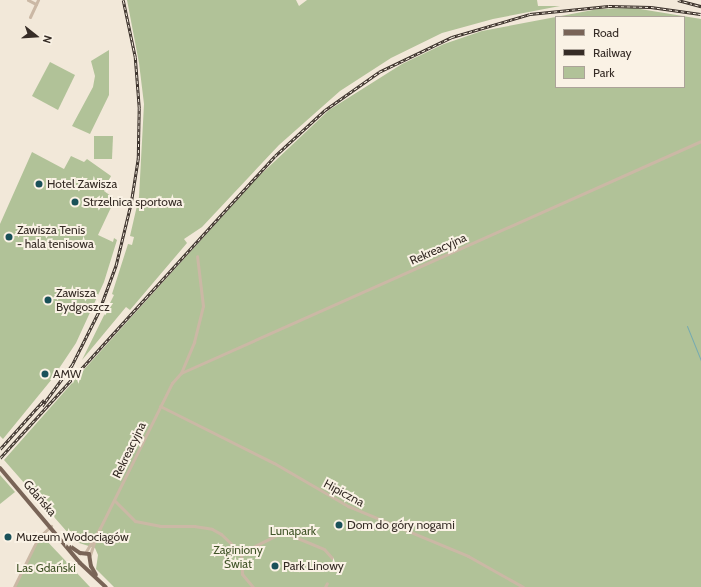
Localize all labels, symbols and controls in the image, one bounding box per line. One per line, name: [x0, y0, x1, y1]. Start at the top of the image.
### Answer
north arrow: [16, 16, 56, 56]
legend: [555, 16, 685, 88]
text: Road: [593, 25, 619, 40]
text: N: [40, 34, 55, 45]
text: Railway: [593, 45, 631, 60]
text: Park: [593, 65, 615, 80]
place label: Hotel Zawisza: [47, 177, 117, 191]
marker: Hotel Zawisza: [34, 179, 44, 189]
place label: Strzelnica sportowa: [83, 195, 182, 209]
marker: Strzelnica sportowa: [70, 197, 80, 207]
place label: Zawisza Tenis - hala tenisowa: [17, 223, 94, 251]
street label: Rekreacyjna: [407, 230, 469, 268]
marker: Zawisza Tenis - hala tenisowa: [4, 232, 14, 242]
place label: Zawisza Bydgoszcz: [56, 286, 110, 314]
marker: Zawisza Bydgoszcz: [43, 295, 53, 305]
place label: AMW: [53, 367, 81, 381]
marker: AMW: [40, 369, 50, 379]
street label: Rekreacyjna: [109, 420, 149, 480]
street label: Hipiczna: [321, 476, 367, 510]
street label: Gdańska: [20, 477, 60, 519]
place label: Dom do góry nogami: [347, 518, 455, 532]
marker: Dom do góry nogami: [334, 520, 344, 530]
park label: Lunapark: [270, 524, 316, 538]
place label: Muzeum Wodociągów: [16, 530, 129, 544]
marker: Muzeum Wodociągów: [3, 532, 13, 542]
park label: Zaginiony Świat: [213, 543, 263, 571]
place label: Park Linowy: [283, 559, 344, 573]
park label: Las Gdański: [16, 561, 76, 575]
marker: Park Linowy: [270, 561, 280, 571]

